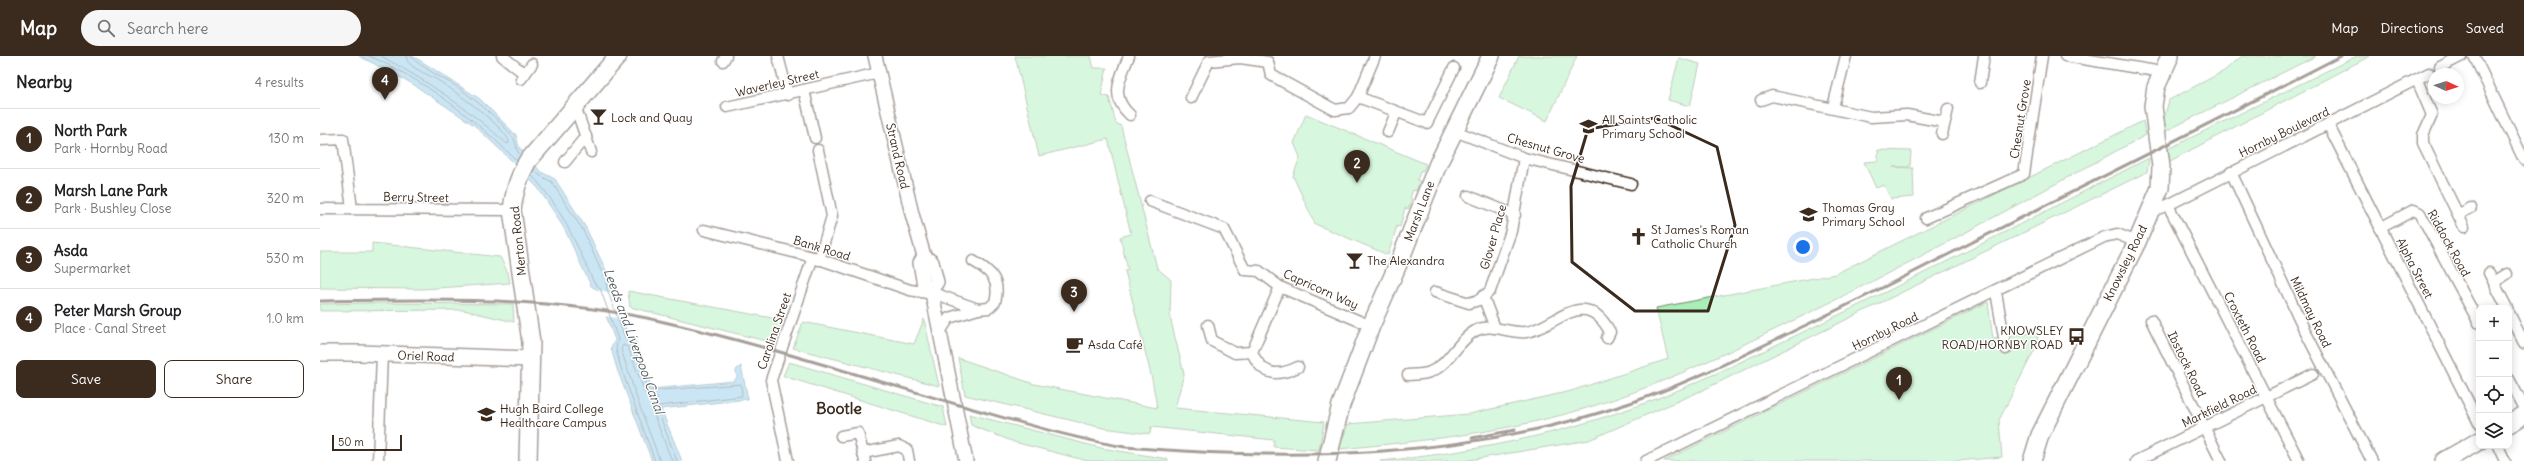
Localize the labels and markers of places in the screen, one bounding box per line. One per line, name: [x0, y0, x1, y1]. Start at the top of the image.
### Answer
pin: 4: [372, 67, 398, 100]
bar icon: Lock and Quay: [588, 107, 608, 127]
place label: Lock and Quay: [611, 110, 693, 125]
place label: All Saints Catholic Primary School: [1602, 112, 1697, 141]
school or university icon: All Saints Catholic Primary School: [1579, 116, 1599, 136]
pin: 2: [1344, 150, 1370, 183]
place label: Thomas Gray Primary School: [1822, 200, 1905, 229]
school or university icon: Thomas Gray Primary School: [1799, 204, 1819, 224]
place label: St James's Roman Catholic Church: [1651, 222, 1749, 251]
church icon: St James's Roman Catholic Church: [1628, 226, 1648, 246]
bar icon: The Alexandra: [1344, 250, 1364, 270]
place label: The Alexandra: [1367, 253, 1445, 268]
pin: 3: [1061, 279, 1087, 312]
place label: KNOWSLEY ROAD/HORNBY ROAD: [1942, 323, 2063, 352]
bus stop icon: KNOWSLEY ROAD/HORNBY ROAD: [2066, 327, 2086, 347]
cafe icon: Asda Café: [1065, 334, 1085, 354]
place label: Asda Café: [1088, 337, 1143, 352]
pin: 1: [1886, 367, 1912, 400]
place label: Hugh Baird College Healthcare Campus: [500, 401, 607, 430]
school or university icon: Hugh Baird College Healthcare Campus: [477, 405, 497, 425]

